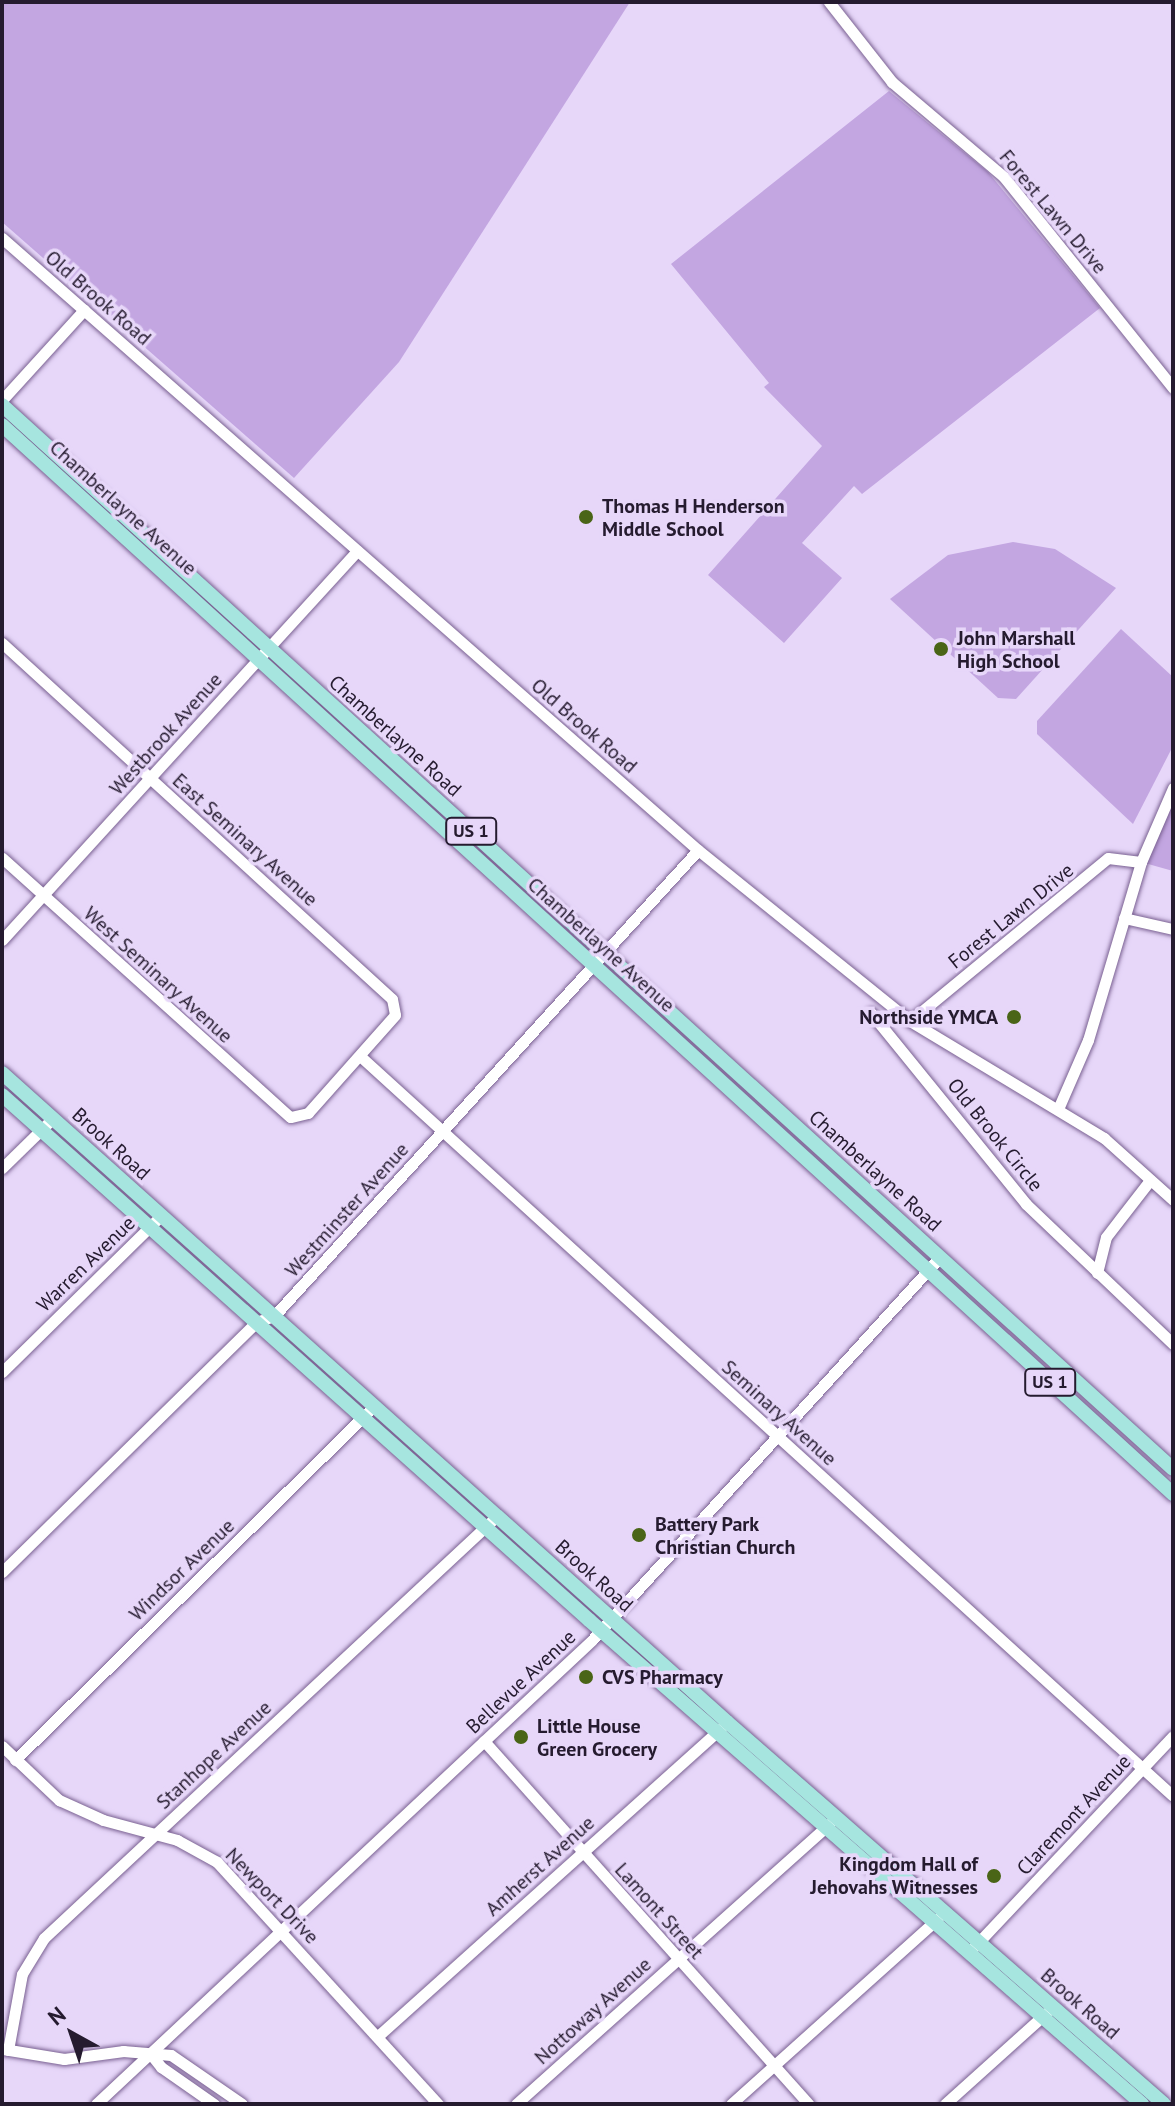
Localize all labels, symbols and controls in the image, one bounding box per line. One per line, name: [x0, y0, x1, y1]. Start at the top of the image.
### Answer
street label: Forest Lawn Drive: [994, 145, 1112, 279]
street label: Old Brook Road: [40, 245, 156, 351]
street label: Chamberlayne Avenue: [44, 435, 202, 581]
place label: Thomas H Henderson Middle School: [602, 494, 785, 541]
marker: Thomas H Henderson Middle School: [577, 508, 595, 526]
place label: John Marshall High School: [957, 626, 1075, 673]
marker: John Marshall High School: [932, 640, 950, 658]
street label: Westbrook Avenue: [104, 667, 228, 801]
street label: Chamberlayne Road: [324, 670, 466, 802]
street label: Old Brook Road: [526, 673, 642, 779]
street label: East Seminary Avenue: [167, 768, 323, 912]
road number: US 1: [445, 817, 497, 845]
street label: Forest Lawn Drive: [944, 858, 1078, 974]
street label: Chamberlayne Avenue: [522, 872, 680, 1018]
street label: West Seminary Avenue: [78, 901, 238, 1049]
place label: Northside YMCA: [859, 1005, 998, 1029]
marker: Northside YMCA: [1005, 1008, 1023, 1026]
street label: Old Brook Circle: [942, 1073, 1048, 1197]
street label: Brook Road: [67, 1103, 155, 1185]
street label: Chamberlayne Road: [804, 1105, 946, 1237]
street label: Westminster Avenue: [280, 1138, 414, 1282]
street label: Warren Avenue: [32, 1211, 140, 1317]
street label: Seminary Avenue: [716, 1355, 842, 1471]
road number: US 1: [1024, 1368, 1076, 1396]
place label: Battery Park Christian Church: [655, 1512, 796, 1559]
street label: Windsor Avenue: [124, 1514, 240, 1626]
marker: Battery Park Christian Church: [630, 1526, 648, 1544]
street label: Brook Road: [550, 1535, 638, 1617]
street label: Bellevue Avenue: [461, 1625, 581, 1739]
place label: CVS Pharmacy: [602, 1665, 723, 1689]
marker: CVS Pharmacy: [577, 1668, 595, 1686]
street label: Stanhope Avenue: [151, 1696, 277, 1814]
place label: Little House Green Grocery: [537, 1714, 657, 1761]
marker: Little House Green Grocery: [512, 1728, 530, 1746]
street label: Claremont Avenue: [1012, 1750, 1136, 1880]
street label: Amherst Avenue: [480, 1811, 600, 1921]
street label: Newport Drive: [220, 1843, 324, 1949]
place label: Kingdom Hall of Jehovahs Witnesses: [810, 1852, 978, 1899]
street label: Lamont Street: [610, 1858, 708, 1964]
marker: Kingdom Hall of Jehovahs Witnesses: [985, 1867, 1003, 1885]
street label: Nottoway Avenue: [529, 1952, 657, 2070]
street label: Brook Road: [1035, 1963, 1125, 2045]
north arrow: [32, 1994, 112, 2074]
text: N: [42, 2000, 71, 2031]

